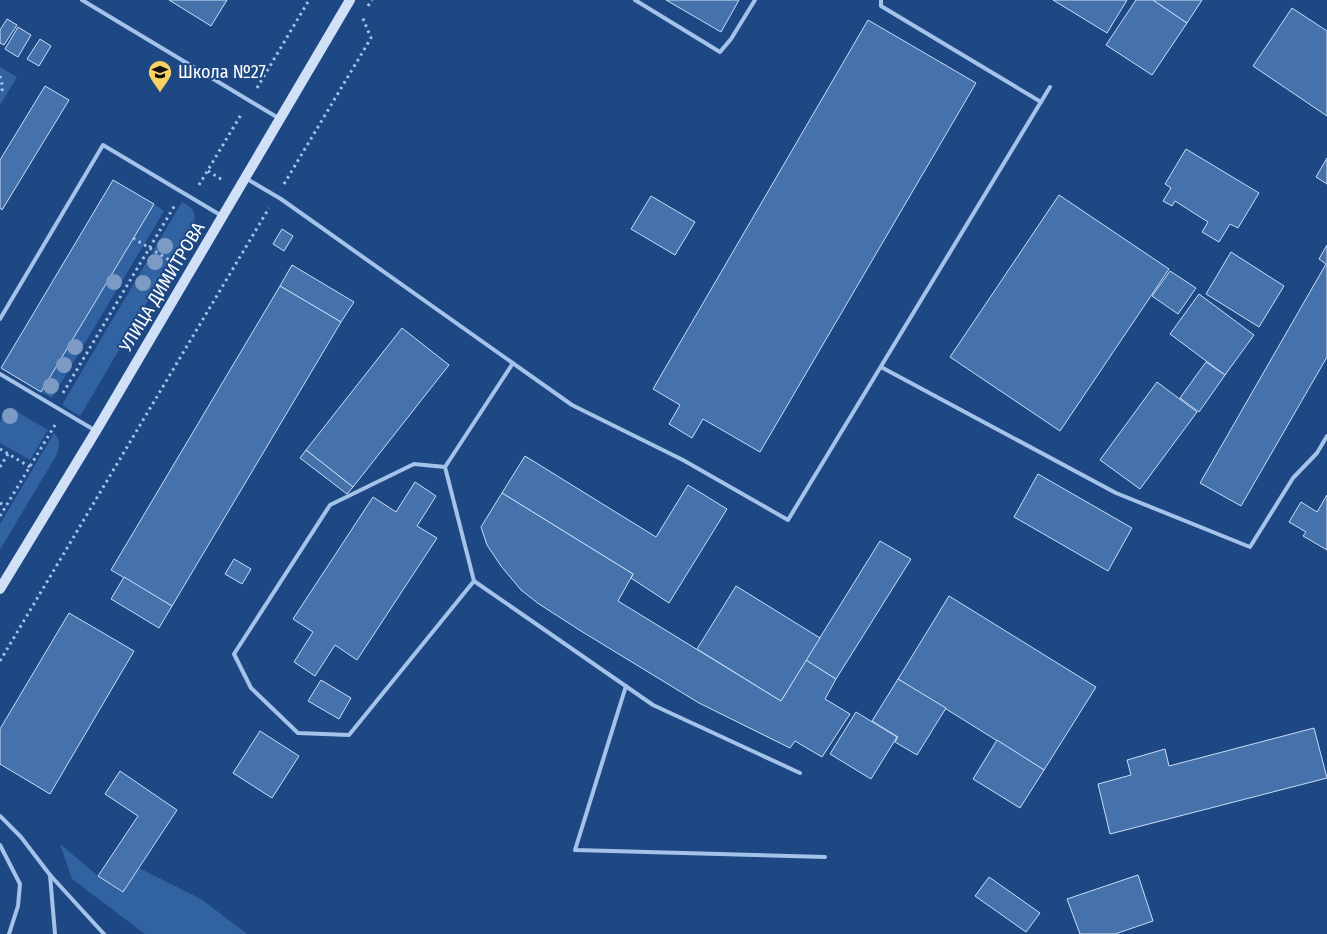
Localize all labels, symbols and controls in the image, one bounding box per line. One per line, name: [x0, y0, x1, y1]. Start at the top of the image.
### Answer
school or university icon: Школа №27: [147, 59, 173, 93]
place label: Школа №27: [178, 61, 266, 83]
street label: УЛИЦА ДИМИТРОВА: [114, 218, 210, 357]

